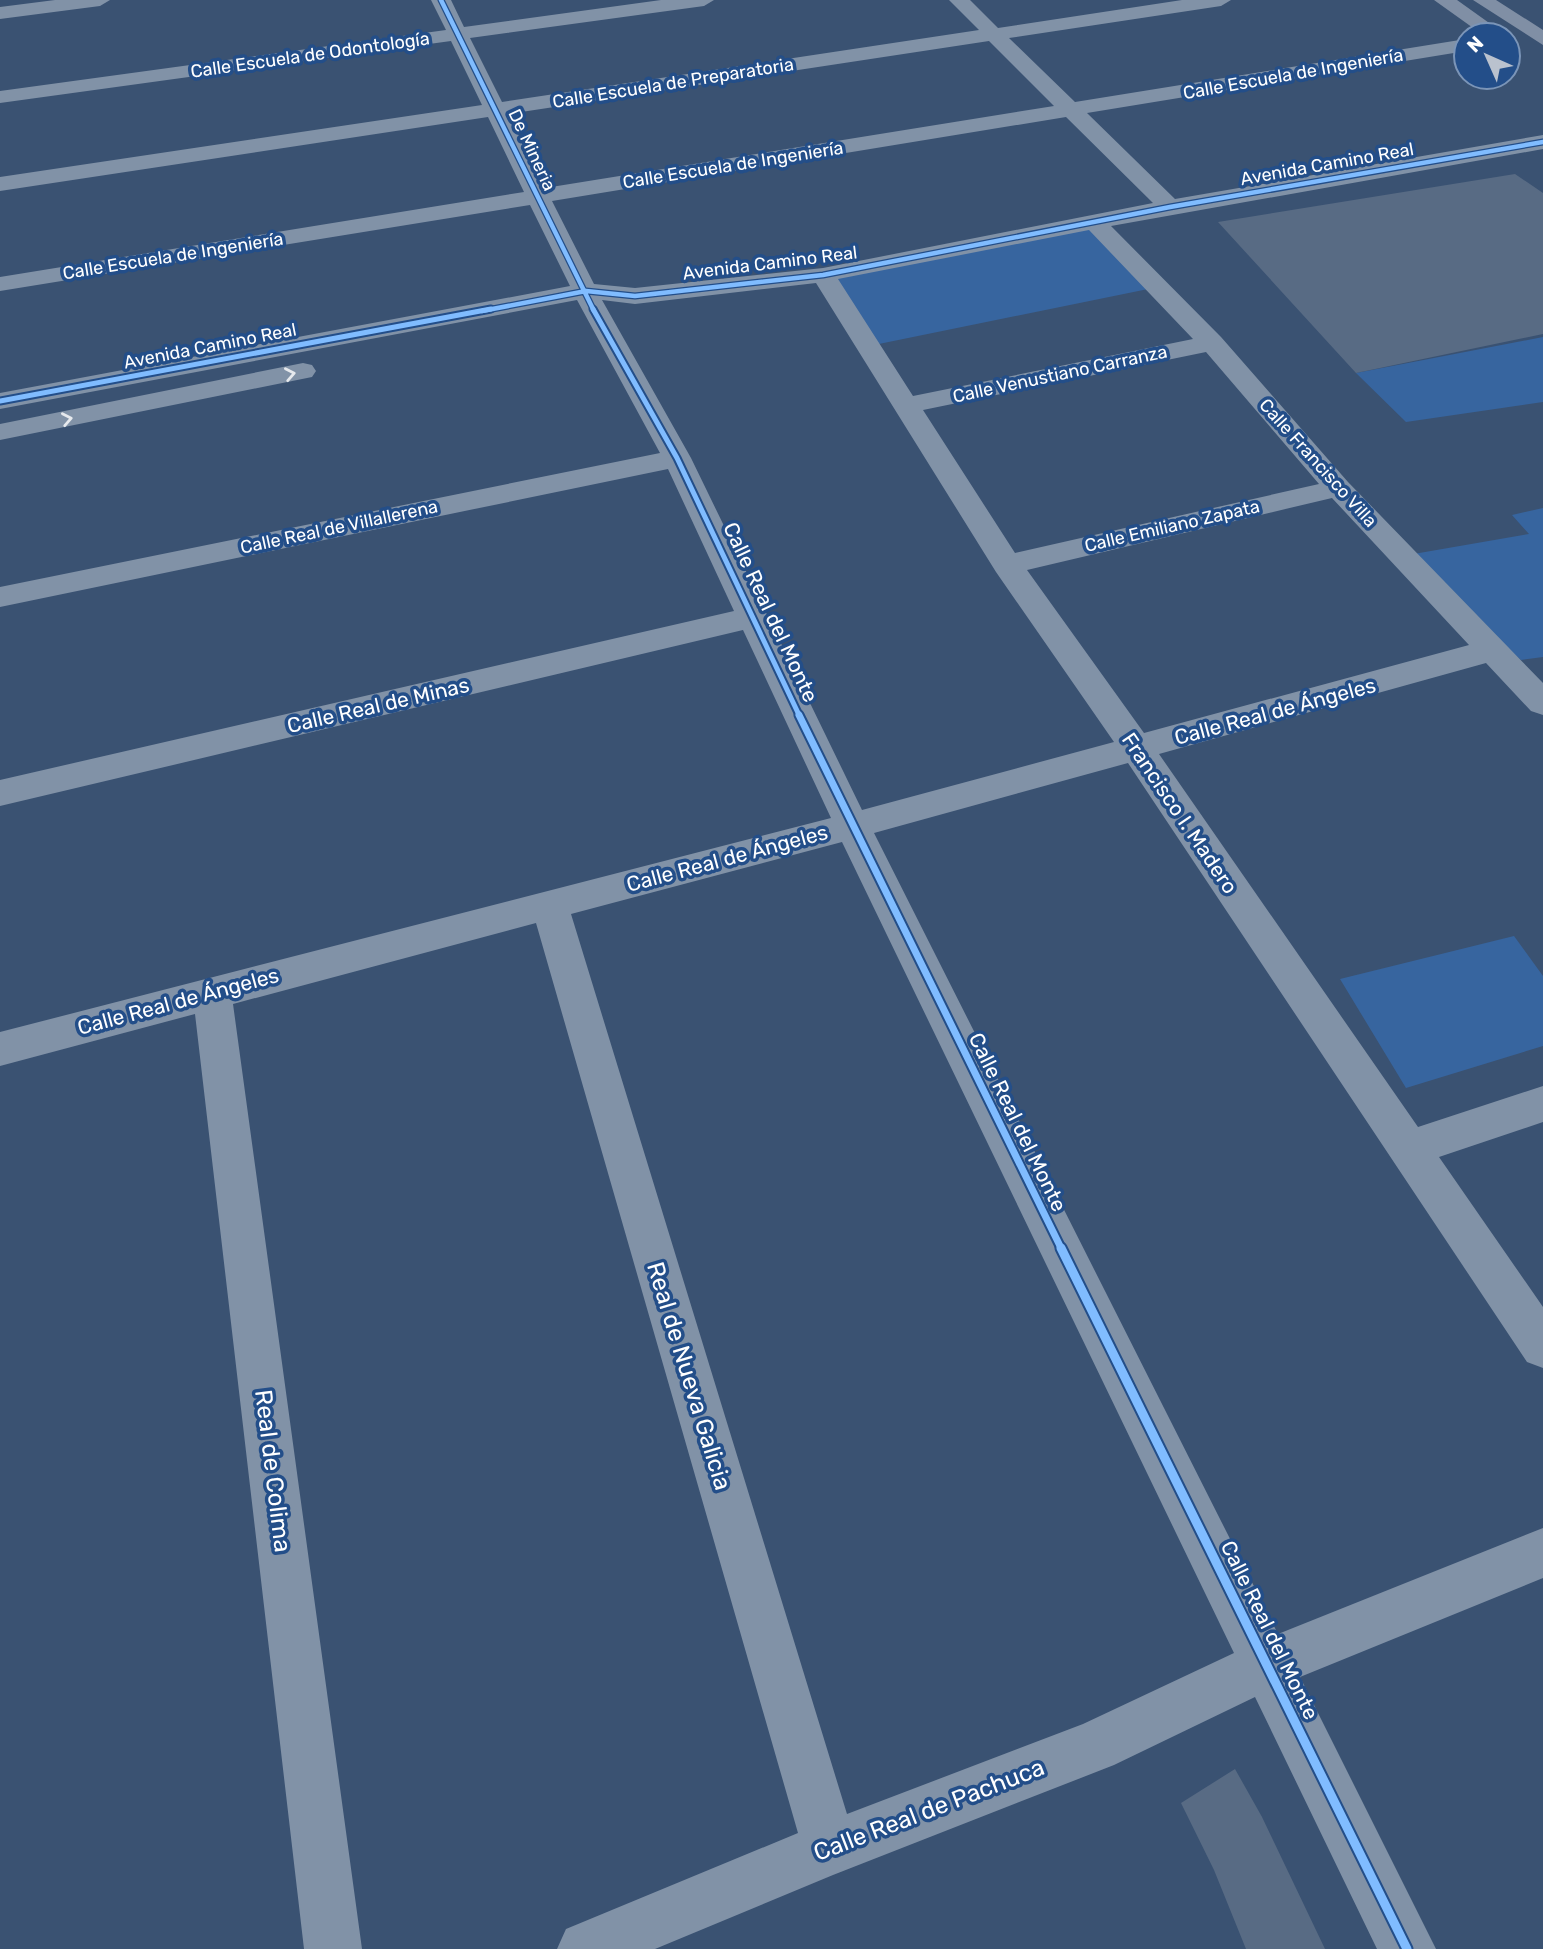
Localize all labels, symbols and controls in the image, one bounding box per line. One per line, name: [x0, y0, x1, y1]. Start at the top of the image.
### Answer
north arrow: [1452, 21, 1522, 91]
street label: Calle Escuela de Odontología: [189, 27, 431, 83]
text: N: [1462, 31, 1488, 57]
street label: Calle Escuela de Ingeniería: [1181, 44, 1405, 104]
street label: Calle Escuela de Preparatoria: [551, 53, 795, 113]
street label: De Mineria: [504, 106, 560, 194]
street label: Calle Escuela de Ingeniería: [621, 137, 845, 193]
street label: Avenida Camino Real: [1239, 138, 1415, 190]
street label: Calle Escuela de Ingeniería: [61, 228, 285, 284]
street label: Avenida Camino Real: [682, 241, 858, 285]
street label: Avenida Camino Real: [122, 318, 298, 374]
street label: Calle Venustiano Carranza: [951, 340, 1169, 408]
one-way arrow: [284, 367, 296, 382]
street label: Calle Francisco Villa: [1254, 394, 1382, 532]
one-way arrow: [61, 412, 73, 427]
street label: Calle Real de Villallerena: [238, 495, 440, 559]
street label: Calle Emiliano Zapata: [1082, 495, 1262, 557]
street label: Calle Real del Monte: [718, 518, 824, 706]
street label: Calle Real de Minas: [285, 672, 471, 738]
street label: Calle Real de Ángeles: [1172, 672, 1378, 750]
street label: Francisco I. Madero: [1117, 728, 1243, 898]
street label: Calle Real de Ángeles: [624, 819, 830, 897]
street label: Calle Real de Ángeles: [75, 962, 281, 1040]
street label: Calle Real del Monte: [964, 1029, 1072, 1215]
street label: Real de Nueva Galicia: [641, 1258, 737, 1494]
street label: Real de Colima: [249, 1388, 297, 1554]
street label: Calle Real del Monte: [1216, 1537, 1324, 1723]
street label: Calle Real de Pachuca: [810, 1753, 1048, 1867]

